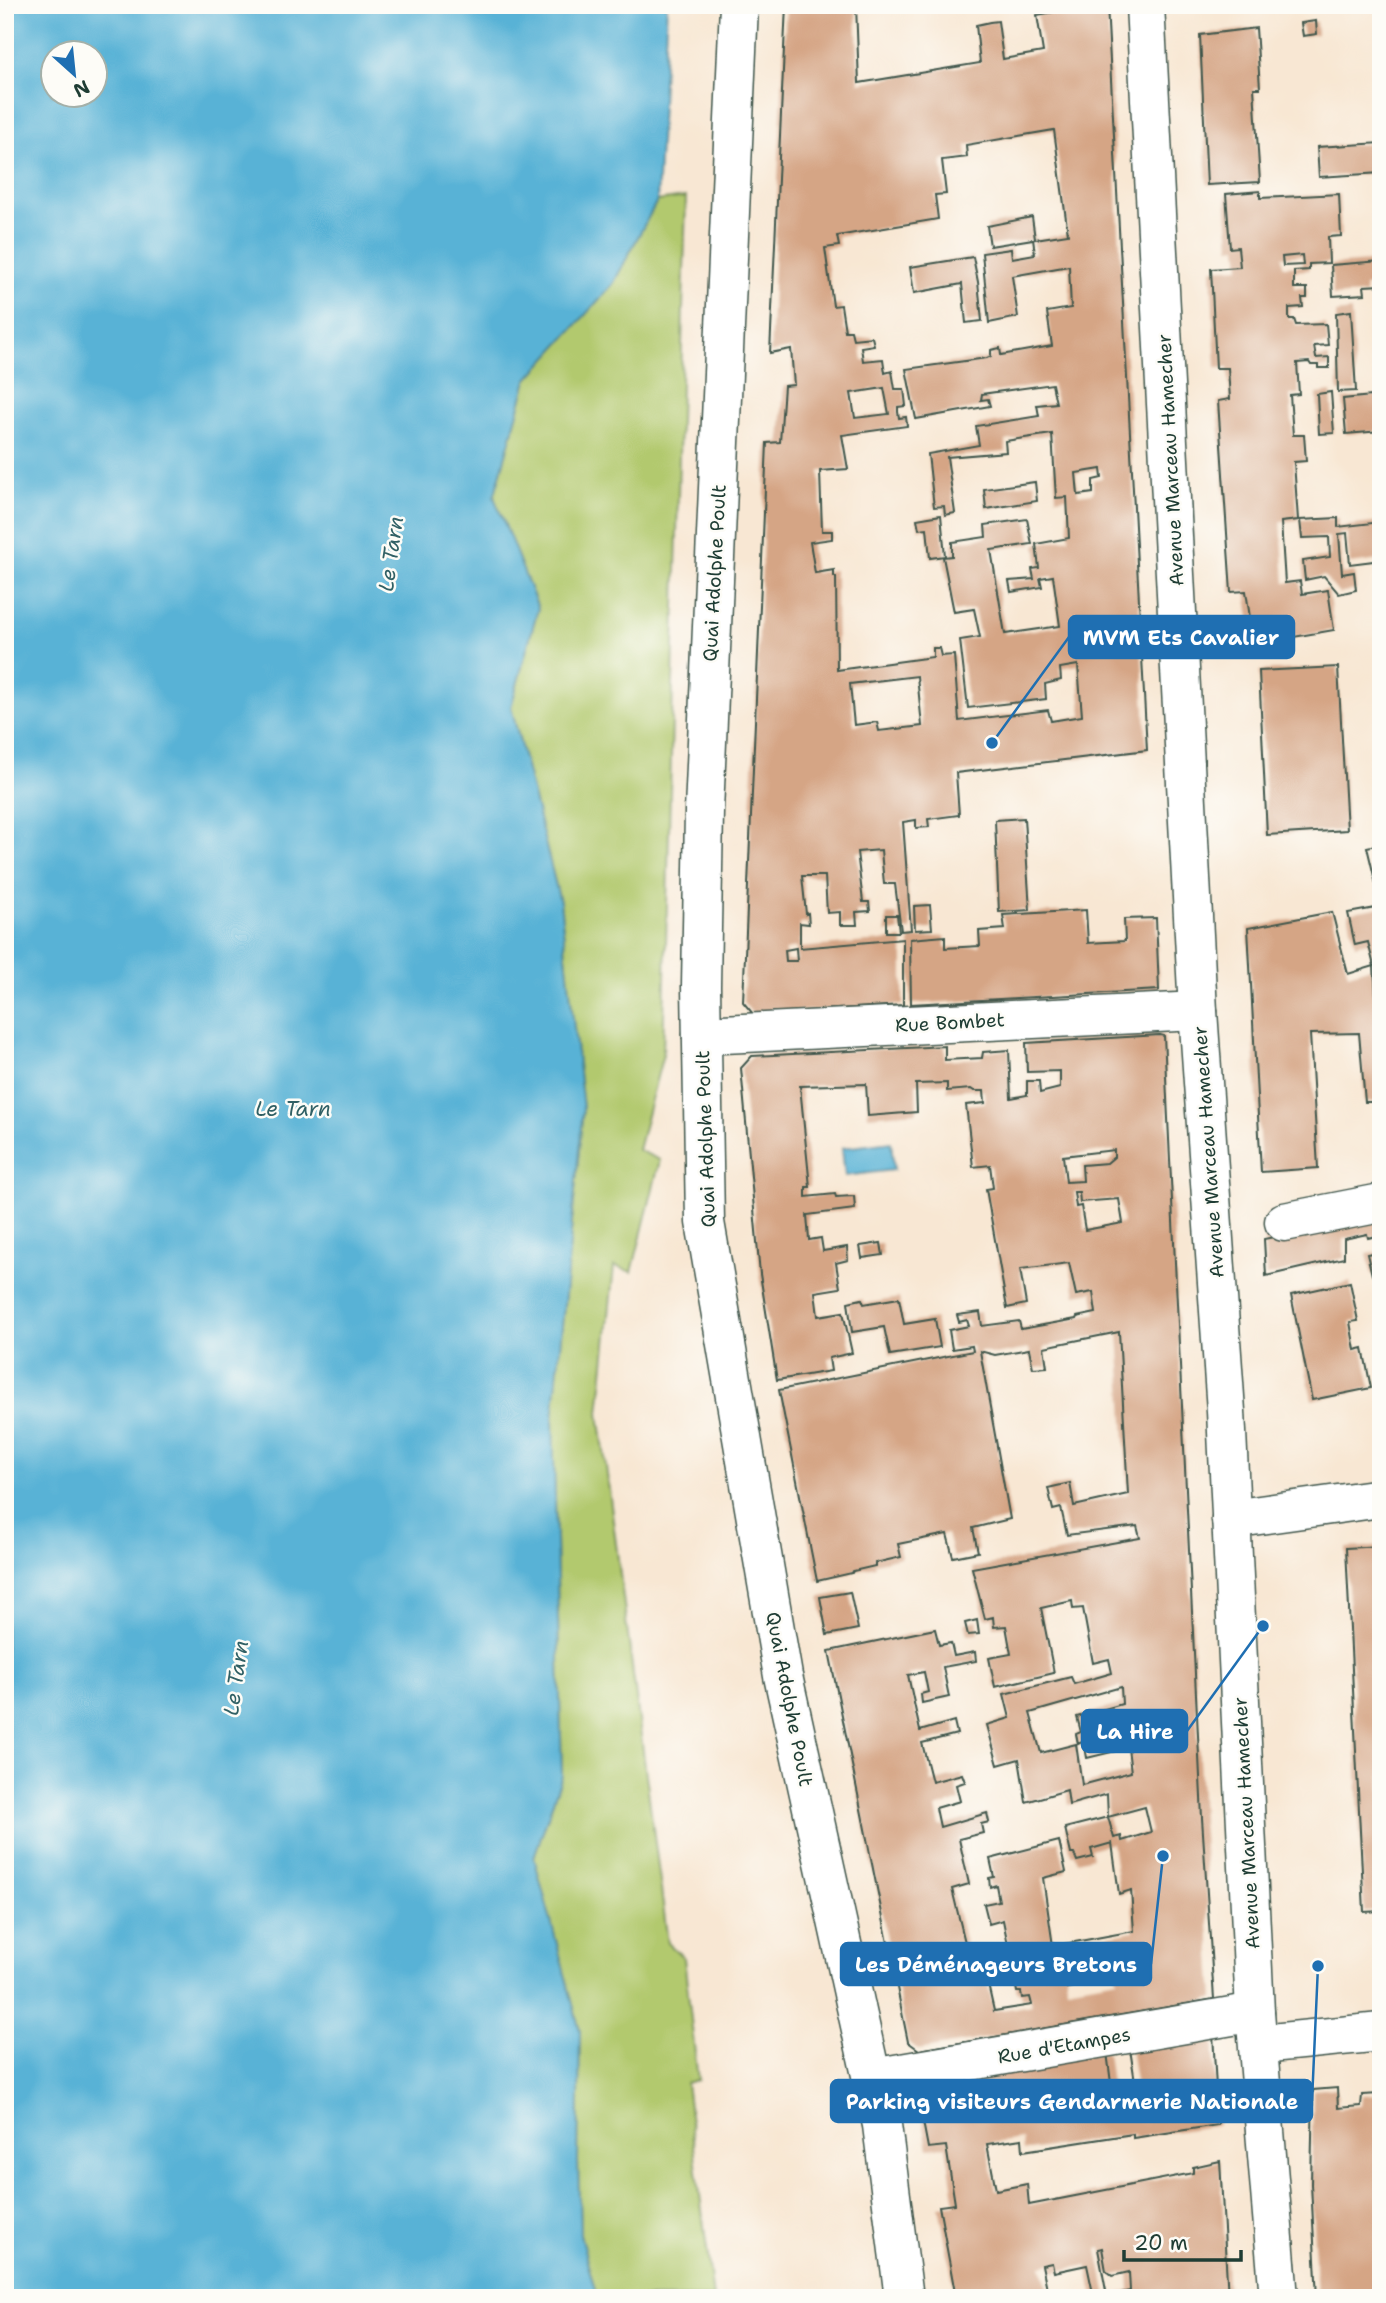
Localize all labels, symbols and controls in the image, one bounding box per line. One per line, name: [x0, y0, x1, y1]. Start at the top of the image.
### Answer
north arrow: [38, 38, 108, 108]
text: N: [69, 74, 94, 103]
street label: Avenue Marceau Hamecher: [1151, 333, 1190, 587]
street label: Quai Adolphe Poult: [697, 484, 732, 662]
water label: Le Tarn: [372, 515, 410, 593]
callout: MVM Ets Cavalier: [1069, 616, 1294, 658]
text: MVM Ets Cavalier: [1083, 624, 1279, 652]
street label: Rue Bombet: [895, 1007, 1005, 1038]
street label: Avenue Marceau Hamecher: [1187, 1025, 1230, 1279]
street label: Quai Adolphe Poult: [690, 1050, 721, 1228]
water label: Le Tarn: [255, 1095, 331, 1123]
street label: Quai Adolphe Poult: [760, 1610, 819, 1789]
water label: Le Tarn: [217, 1639, 255, 1717]
street label: Avenue Marceau Hamecher: [1227, 1696, 1266, 1950]
callout: La Hire: [1082, 1710, 1187, 1752]
text: La Hire: [1096, 1718, 1174, 1746]
callout: Les Déménageurs Bretons: [841, 1943, 1151, 1985]
text: Les Déménageurs Bretons: [855, 1951, 1137, 1979]
street label: Rue d'Etampes: [996, 2021, 1133, 2069]
callout: Parking visiteurs Gendarmerie Nationale: [831, 2080, 1312, 2122]
text: Parking visiteurs Gendarmerie Nationale: [846, 2088, 1298, 2116]
scale bar: [1124, 2219, 1241, 2263]
text: 20 m: [1134, 2229, 1188, 2257]

